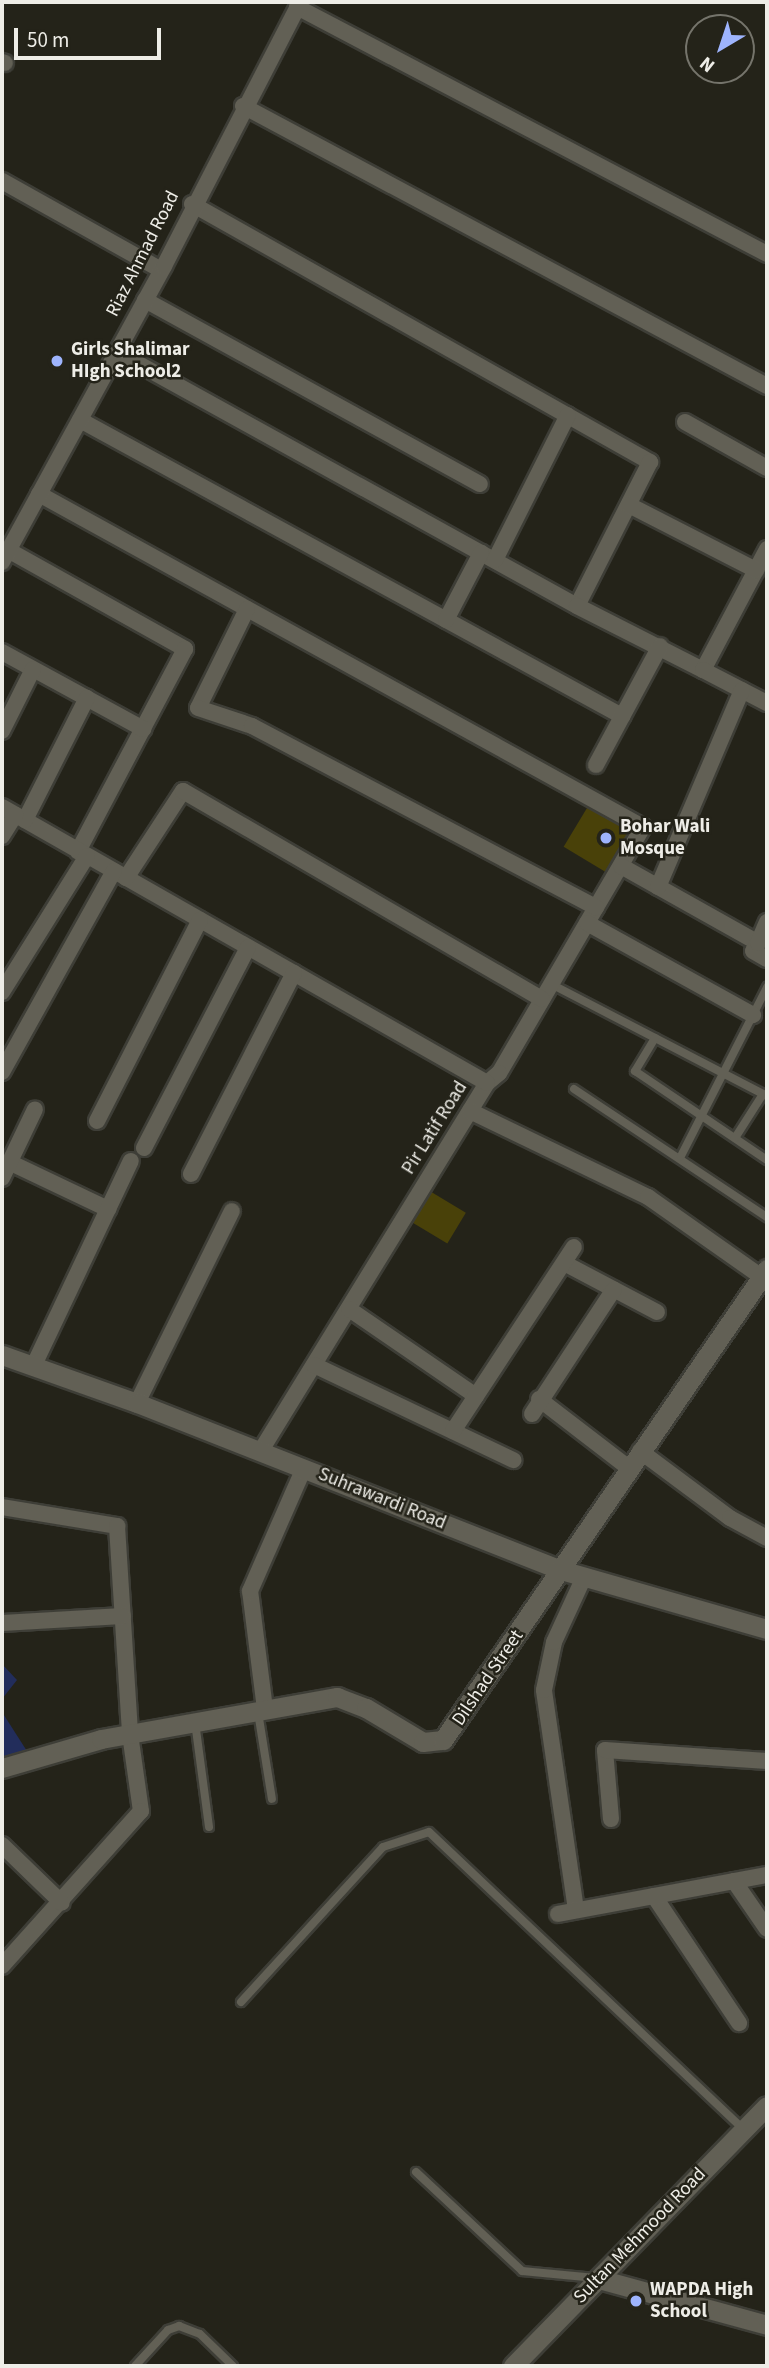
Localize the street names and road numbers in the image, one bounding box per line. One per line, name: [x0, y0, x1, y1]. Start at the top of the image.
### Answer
street label: Riaz Ahmad Road: [102, 187, 184, 321]
street label: Pir Latif Road: [397, 1077, 473, 1179]
street label: Suhrawardi Road: [315, 1463, 449, 1535]
street label: Dilshad Street: [448, 1626, 528, 1730]
street label: Sultan Mehmood Road: [569, 2163, 711, 2309]

